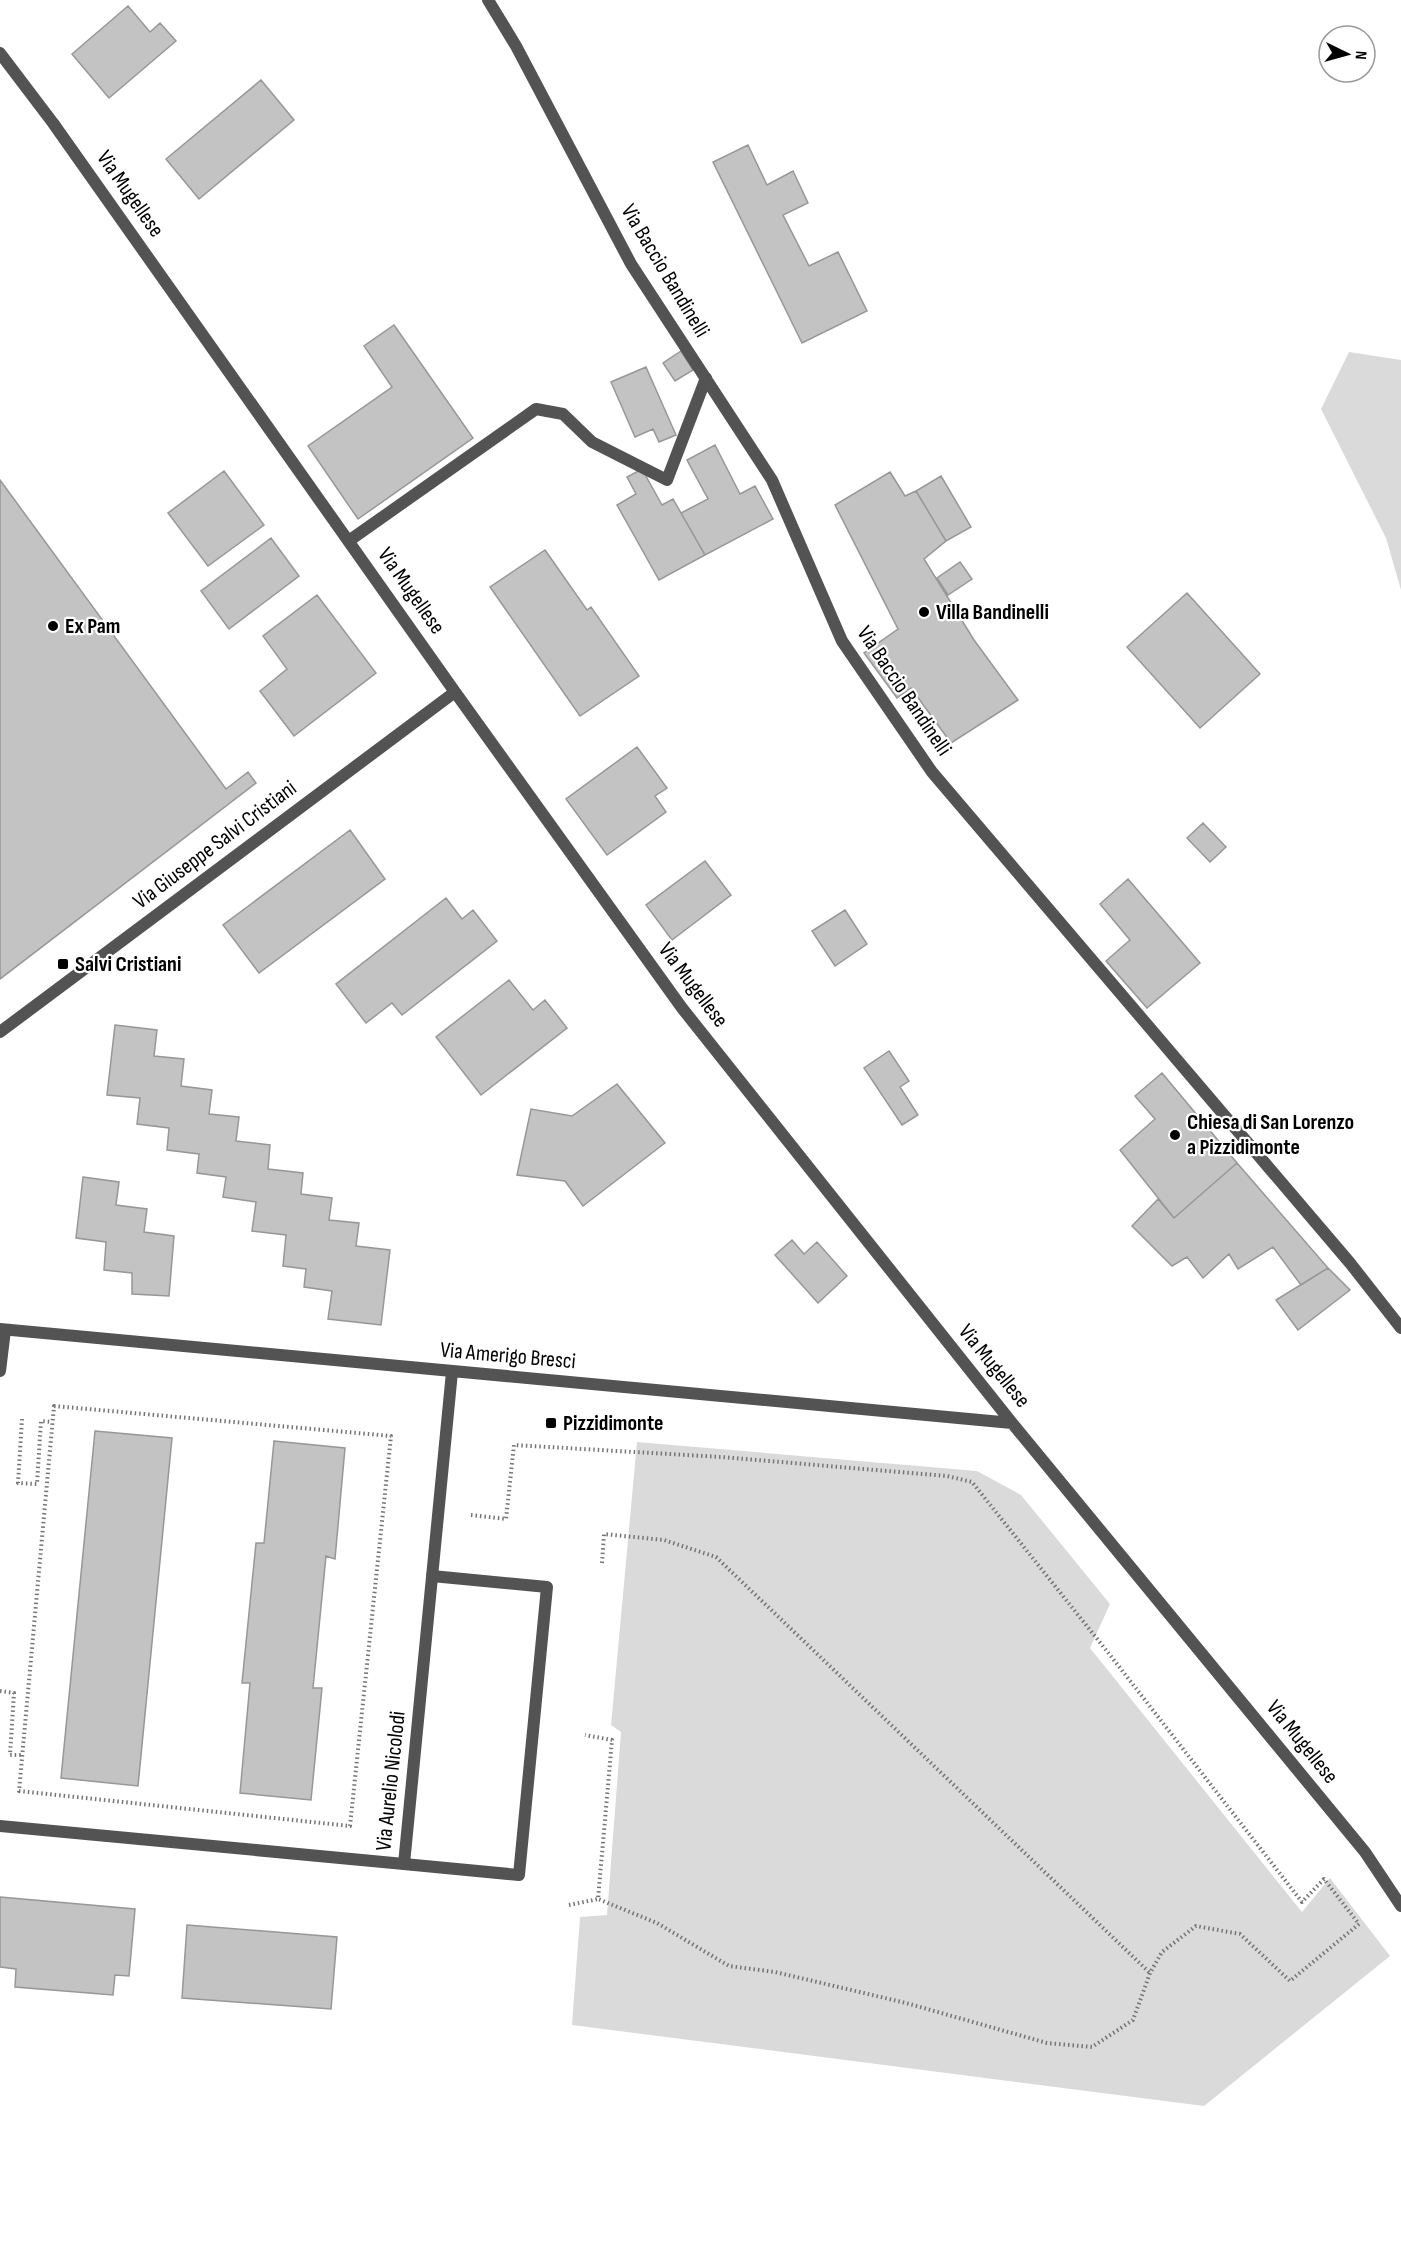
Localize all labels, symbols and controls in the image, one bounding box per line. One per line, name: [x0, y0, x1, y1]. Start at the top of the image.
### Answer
north arrow: [1317, 24, 1377, 84]
text: N: [1351, 50, 1370, 60]
street label: Via Mugellese: [90, 145, 170, 243]
street label: Via Baccio Bandinelli: [615, 200, 715, 342]
street label: Via Mugellese: [371, 542, 451, 640]
place label: Villa Bandinelli: [936, 599, 1049, 626]
marker: Villa Bandinelli: [917, 605, 931, 619]
place label: Ex Pam: [65, 613, 120, 640]
marker: Ex Pam: [46, 619, 60, 633]
street label: Via Baccio Bandinelli: [851, 621, 957, 761]
street label: Via Giuseppe Salvi Cristiani: [128, 775, 302, 915]
street label: Via Mugellese: [652, 937, 734, 1033]
place label: Salvi Cristiani: [75, 951, 181, 978]
marker: Salvi Cristiani: [56, 957, 70, 971]
place label: Chiesa di San Lorenzo a Pizzidimonte: [1187, 1109, 1354, 1161]
marker: Chiesa di San Lorenzo a Pizzidimonte: [1168, 1128, 1182, 1142]
street label: Via Mugellese: [952, 1319, 1036, 1413]
street label: Via Amerigo Bresci: [439, 1337, 577, 1375]
place label: Pizzidimonte: [563, 1410, 664, 1437]
marker: Pizzidimonte: [544, 1416, 558, 1430]
street label: Via Mugellese: [1260, 1695, 1344, 1789]
street label: Via Aurelio Nicolodi: [370, 1710, 412, 1852]

